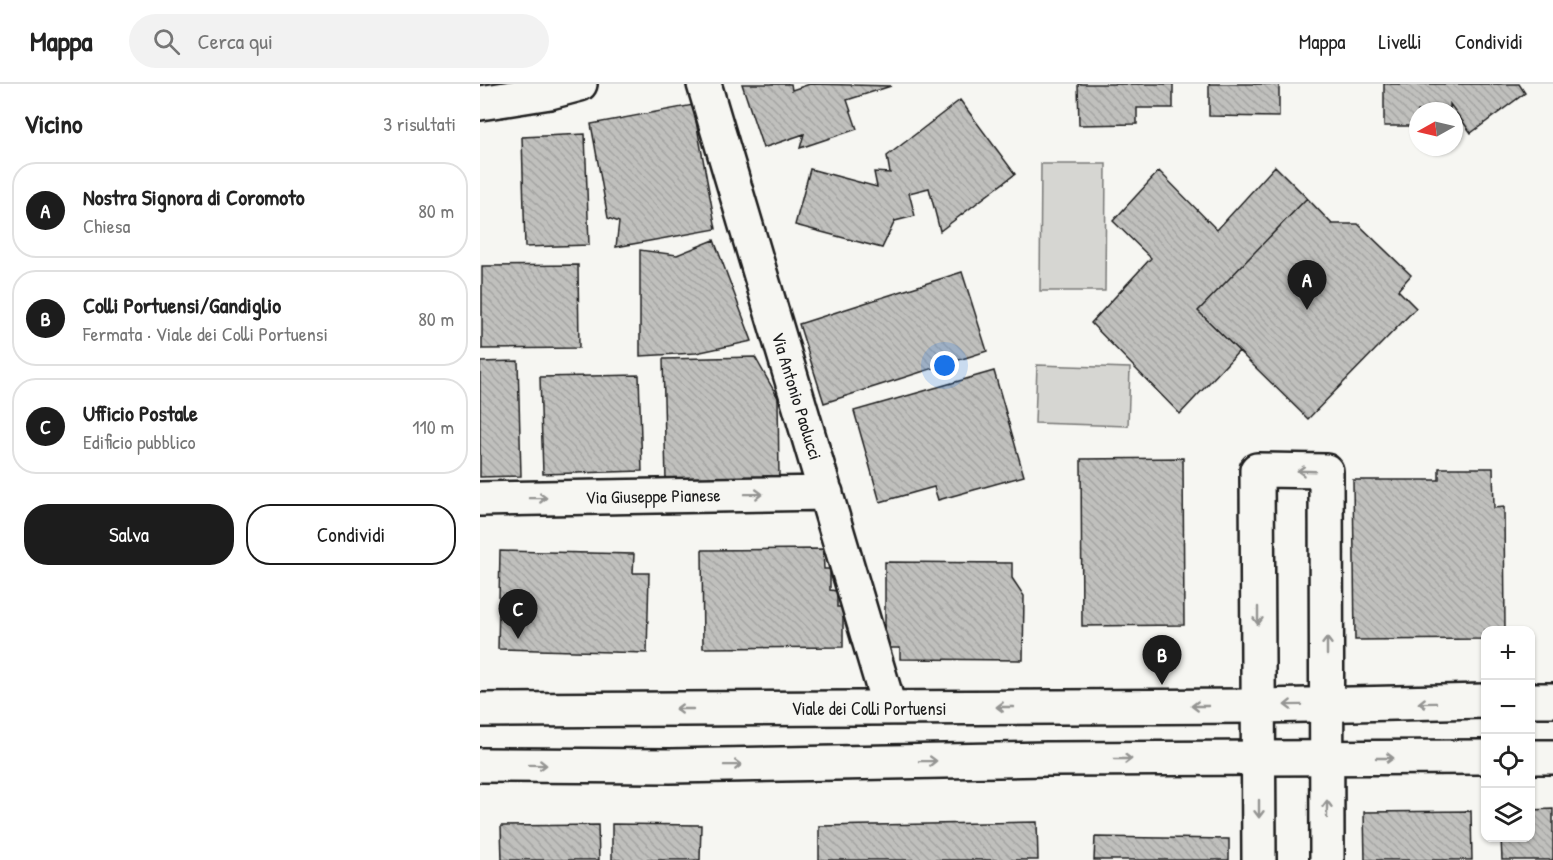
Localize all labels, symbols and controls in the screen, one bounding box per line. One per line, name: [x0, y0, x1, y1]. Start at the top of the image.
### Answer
search box: [129, 14, 549, 68]
text: Mappa: [30, 22, 93, 60]
icon: search: [150, 25, 183, 58]
text: Cerca qui: [198, 26, 273, 56]
text: Mappa: [1299, 27, 1346, 56]
text: Livelli: [1379, 27, 1422, 56]
text: Condividi: [1455, 27, 1523, 56]
north arrow: [1409, 102, 1463, 156]
text: Vicino: [24, 106, 83, 141]
text: 3 risultati: [383, 110, 456, 137]
text: Nostra Signora di Coromoto: [83, 182, 305, 212]
text: A: [41, 197, 50, 224]
text: 80 m: [418, 197, 454, 224]
text: Chiesa: [83, 212, 130, 239]
pin: A: [1288, 260, 1326, 310]
text: Colli Portuensi/Gandiglio: [83, 290, 281, 320]
text: B: [40, 305, 51, 332]
text: 80 m: [418, 305, 454, 332]
text: Fermata · Viale dei Colli Portuensi: [83, 320, 328, 347]
street label: Via Antonio Paolucci: [766, 329, 828, 463]
your location: [930, 351, 959, 380]
text: Ufficio Postale: [83, 398, 198, 428]
text: C: [40, 413, 51, 440]
text: 110 m: [412, 413, 454, 440]
text: Edificio pubblico: [83, 428, 196, 455]
one-way arrow: [1297, 465, 1317, 476]
street label: Via Giuseppe Pianese: [585, 482, 721, 510]
one-way arrow: [744, 488, 764, 500]
one-way arrow: [528, 492, 548, 504]
button: Salva: [24, 504, 234, 565]
button: Condividi: [246, 504, 456, 565]
pin: C: [498, 590, 537, 639]
one-way arrow: [1252, 606, 1264, 626]
map controls: [1481, 626, 1535, 842]
button: +: [1481, 626, 1535, 680]
pin: B: [1142, 636, 1182, 685]
one-way arrow: [1321, 637, 1333, 657]
button: −: [1481, 680, 1535, 734]
street label: Viale dei Colli Portuensi: [791, 696, 947, 721]
one-way arrow: [1418, 697, 1438, 708]
one-way arrow: [1283, 699, 1303, 711]
one-way arrow: [1191, 700, 1211, 712]
one-way arrow: [996, 701, 1016, 713]
one-way arrow: [674, 703, 694, 714]
button: locate: [1481, 734, 1535, 788]
one-way arrow: [1374, 752, 1394, 764]
one-way arrow: [1113, 753, 1133, 765]
one-way arrow: [918, 755, 938, 767]
one-way arrow: [528, 759, 548, 771]
one-way arrow: [723, 759, 743, 771]
button: layers: [1481, 788, 1535, 842]
one-way arrow: [1253, 799, 1265, 819]
one-way arrow: [1321, 800, 1333, 820]

